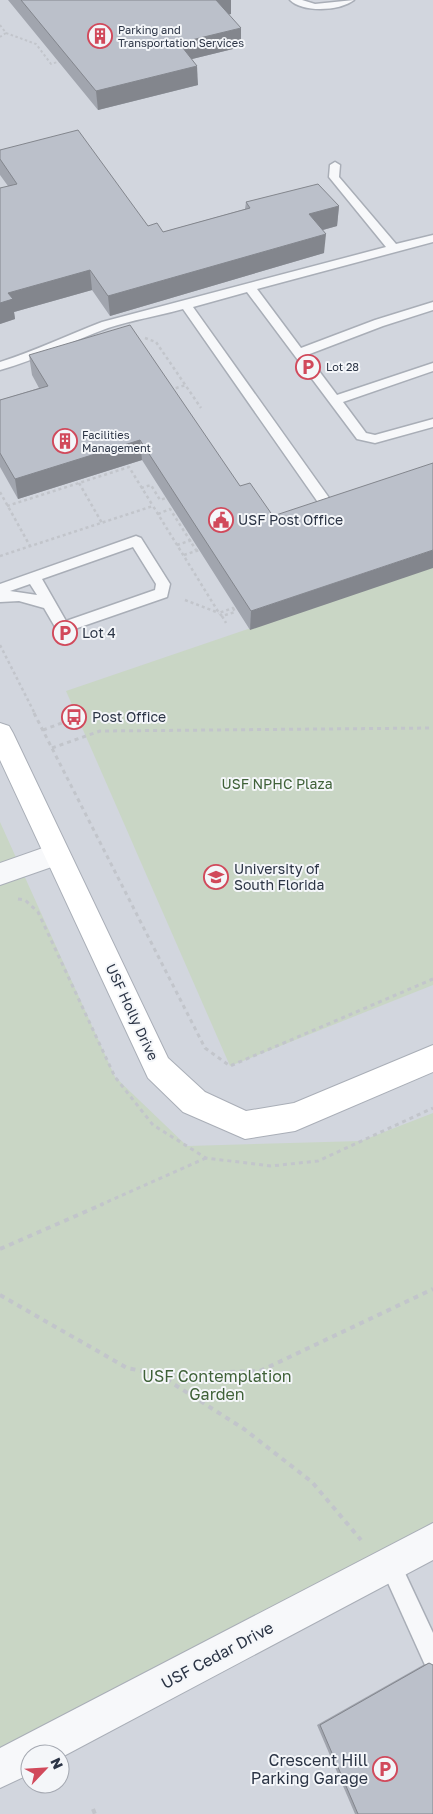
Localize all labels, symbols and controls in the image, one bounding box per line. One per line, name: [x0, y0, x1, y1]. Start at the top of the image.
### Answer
building icon: Parking and Transportation Services: [87, 23, 113, 49]
place label: Parking and Transportation Services: [118, 23, 244, 49]
parking icon: Lot 28: [295, 354, 321, 380]
place label: Lot 28: [326, 360, 359, 373]
building icon: Facilities Management: [52, 428, 78, 454]
place label: Facilities Management: [82, 428, 151, 454]
public building icon: USF Post Office: [208, 507, 234, 533]
place label: USF Post Office: [238, 511, 343, 528]
parking icon: Lot 4: [52, 620, 78, 646]
place label: Lot 4: [82, 624, 116, 641]
bus stop icon: Post Office: [61, 704, 87, 730]
place label: Post Office: [92, 708, 166, 725]
park label: USF NPHC Plaza: [221, 775, 333, 792]
place label: University of South Florida: [234, 860, 324, 893]
school or university icon: University of South Florida: [203, 864, 229, 890]
street label: USF Holly Drive: [103, 961, 162, 1063]
park label: USF Contemplation Garden: [142, 1366, 292, 1404]
street label: USF Cedar Drive: [157, 1617, 277, 1693]
north arrow: [20, 1744, 70, 1794]
place label: Crescent Hill Parking Garage: [251, 1750, 368, 1788]
text: N: [47, 1755, 67, 1772]
parking icon: Crescent Hill Parking Garage: [372, 1756, 398, 1782]

